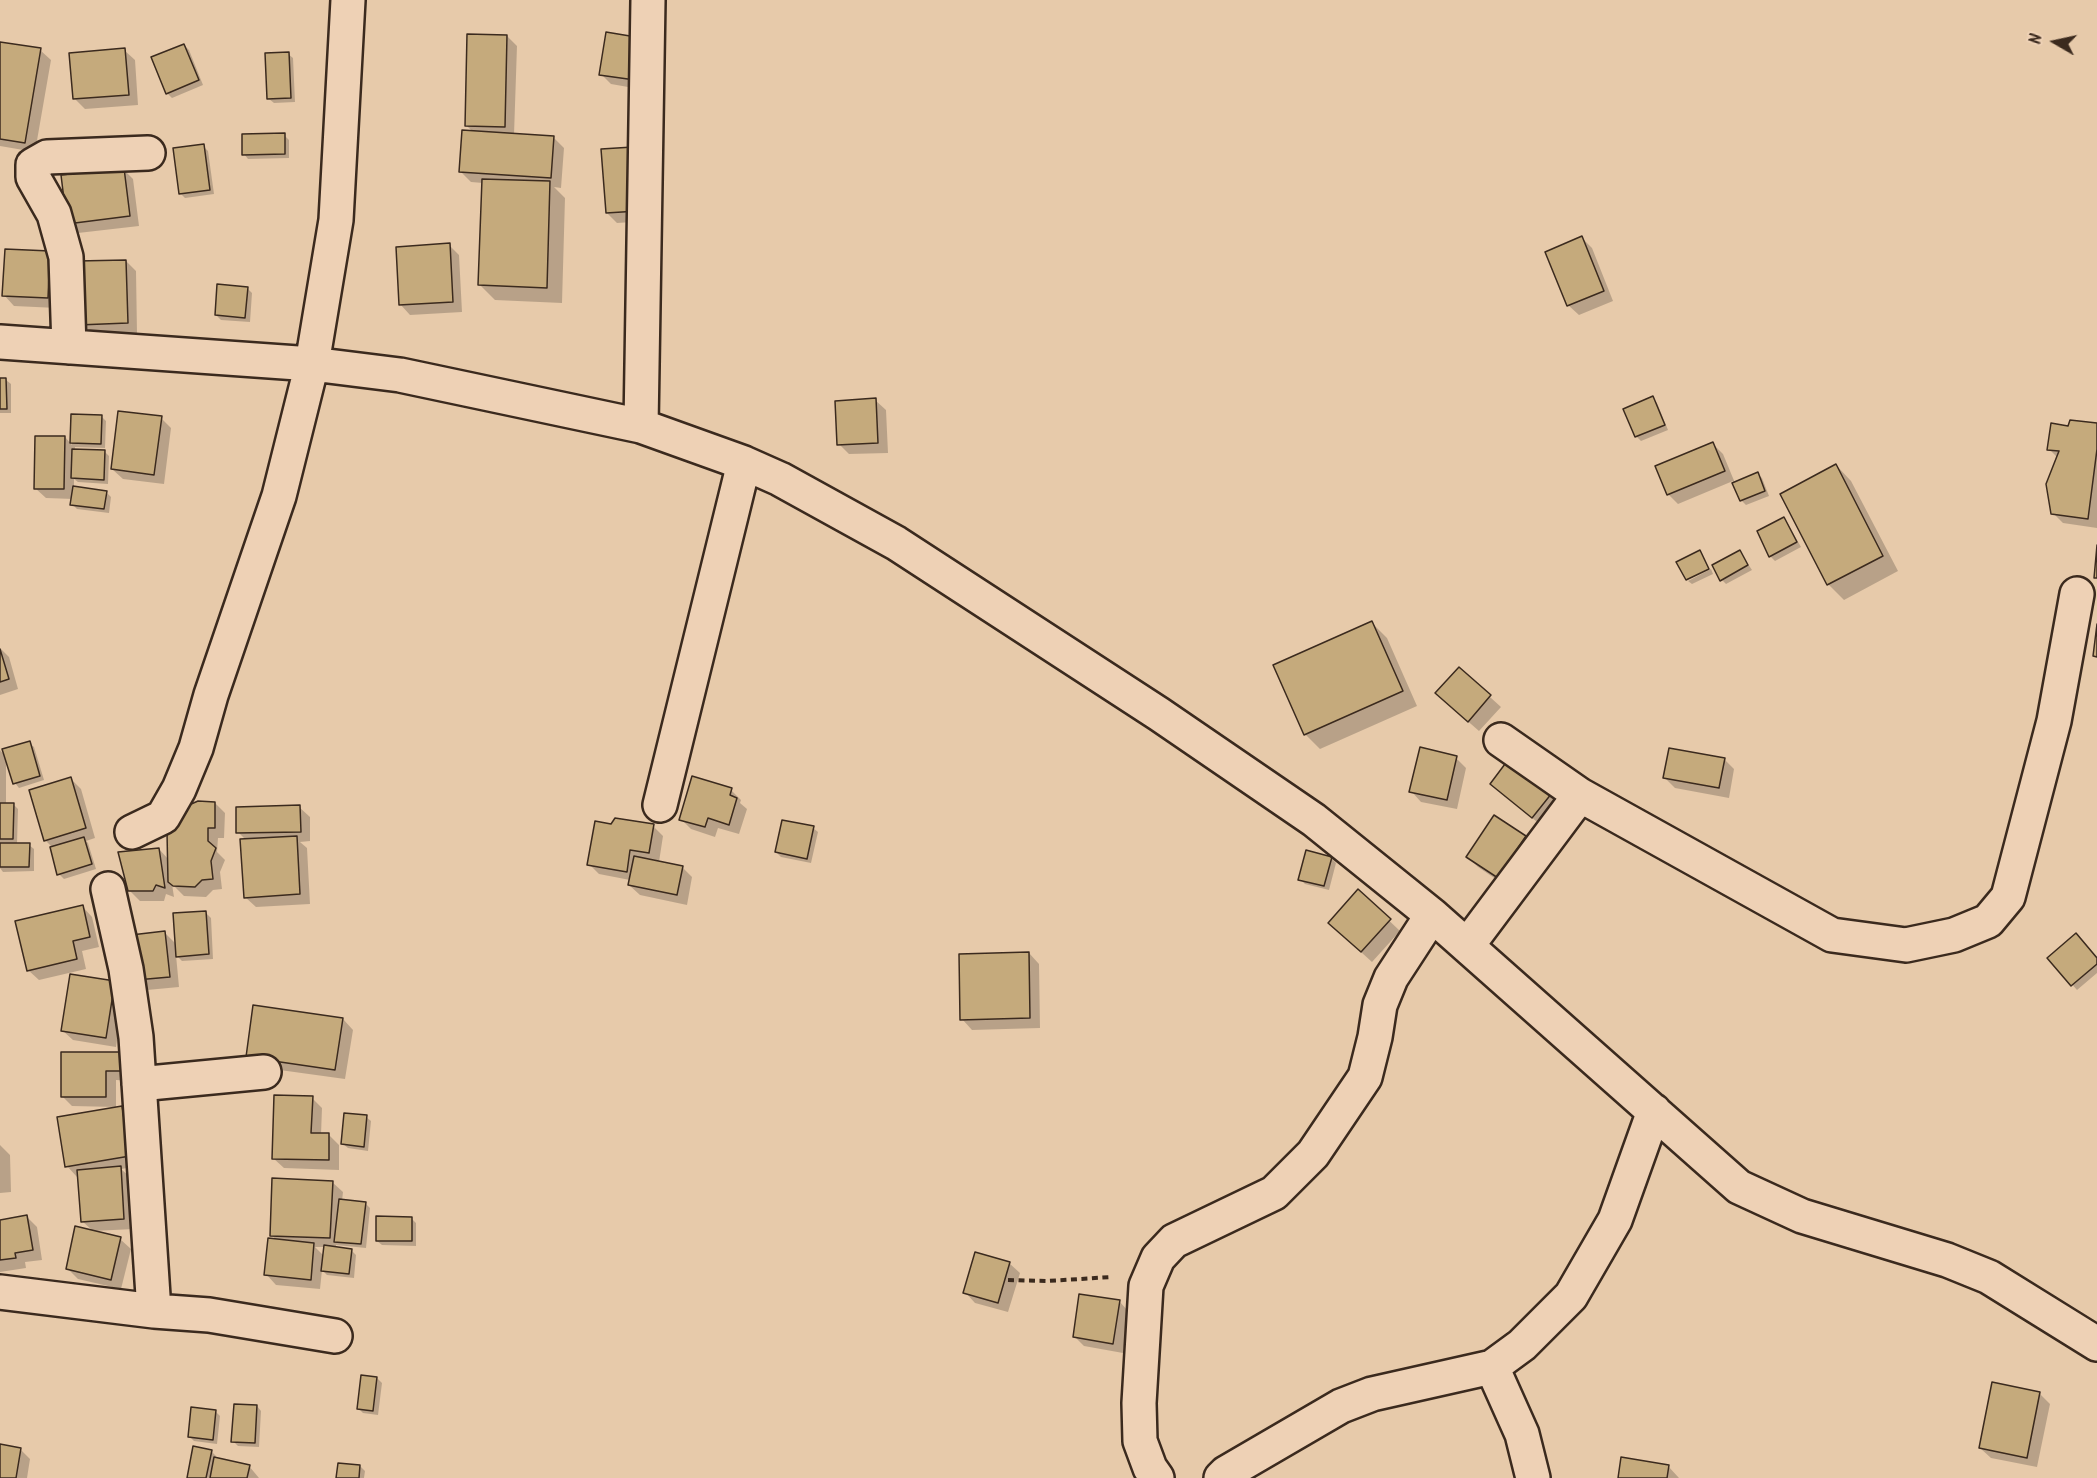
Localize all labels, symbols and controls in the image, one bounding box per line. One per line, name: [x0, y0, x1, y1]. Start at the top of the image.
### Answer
north arrow: [2025, 12, 2085, 72]
text: N: [2024, 32, 2050, 46]

